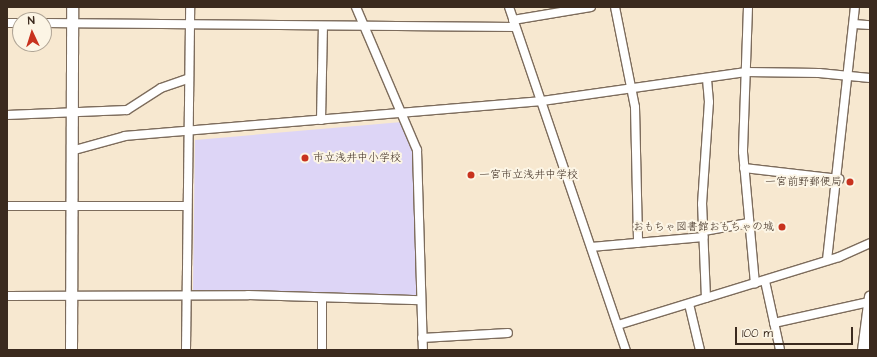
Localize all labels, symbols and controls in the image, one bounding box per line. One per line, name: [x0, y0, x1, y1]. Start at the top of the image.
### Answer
north arrow: [12, 12, 52, 52]
text: N: [27, 13, 35, 28]
place label: 市立浅井中小学校: [313, 151, 401, 165]
marker: 市立浅井中小学校: [300, 153, 310, 163]
place label: 一宮市立浅井中学校: [479, 168, 578, 182]
marker: 一宮市立浅井中学校: [466, 170, 476, 180]
place label: 一宮前野郵便局: [765, 175, 842, 189]
marker: 一宮前野郵便局: [845, 177, 855, 187]
place label: おもちゃ図書館おもちゃの城: [631, 220, 774, 234]
marker: おもちゃ図書館おもちゃの城: [777, 222, 787, 232]
scale bar: [737, 319, 855, 345]
text: 100 m: [742, 325, 773, 342]

